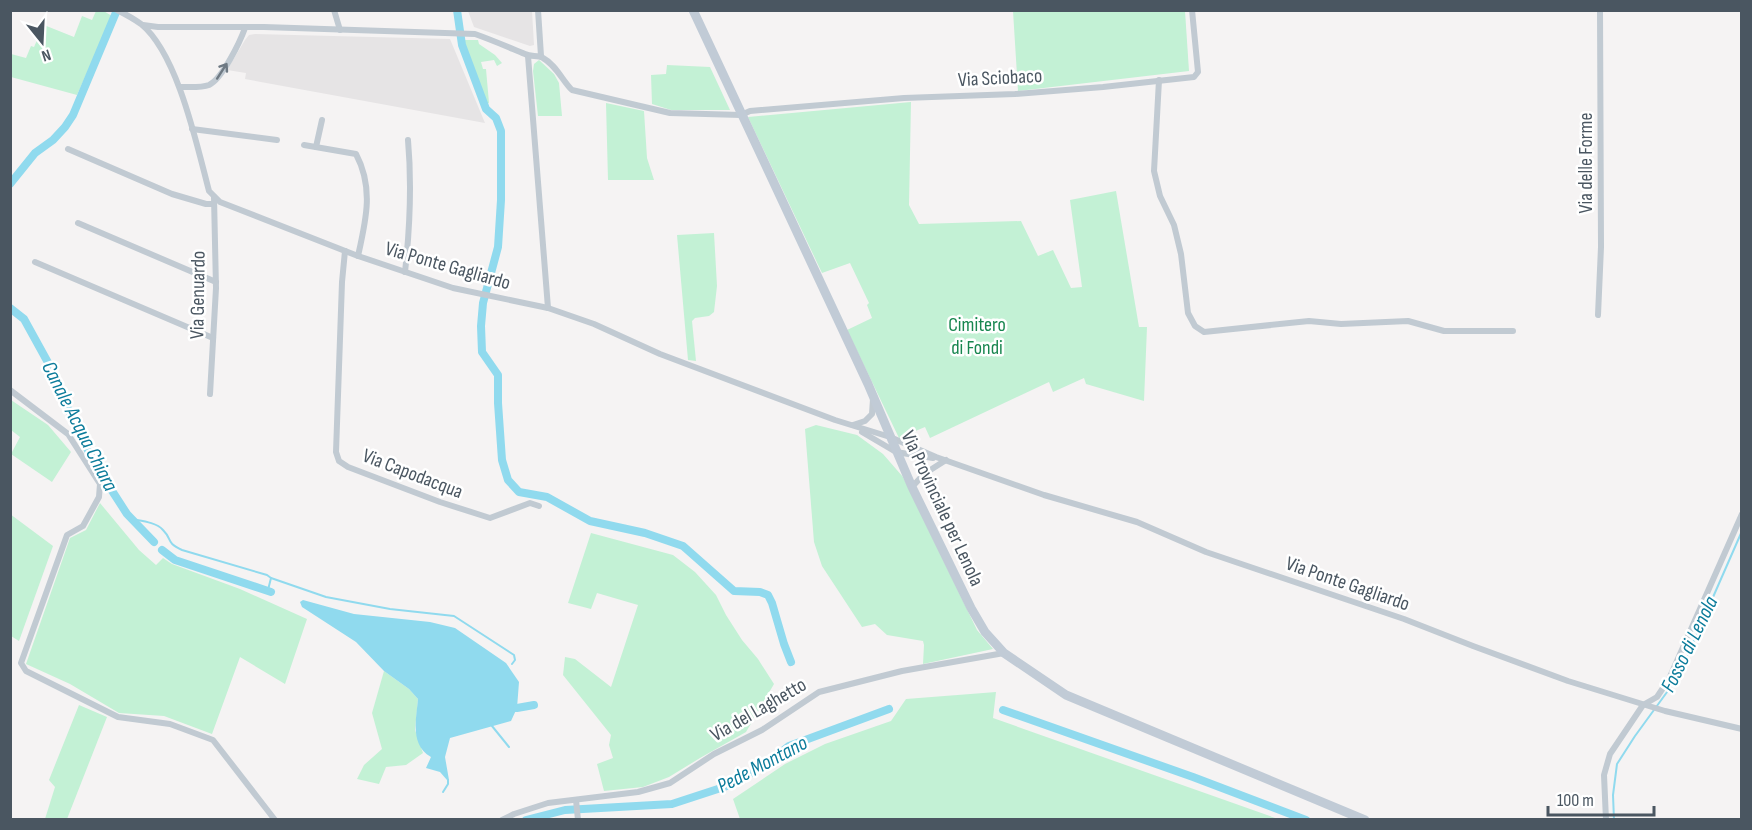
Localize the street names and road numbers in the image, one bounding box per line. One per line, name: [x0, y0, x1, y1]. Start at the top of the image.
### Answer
street label: Via Sciobaco: [957, 64, 1043, 92]
street label: Via delle Forme: [1574, 113, 1598, 213]
street label: Via Ponte Gagliardo: [382, 237, 513, 295]
street label: Via Genuardo: [185, 251, 211, 339]
street label: Via Provinciale per Lenola: [896, 427, 989, 590]
street label: Via Capodacqua: [359, 444, 466, 504]
street label: Via Ponte Gagliardo: [1283, 552, 1413, 616]
street label: Via del Laghetto: [706, 673, 811, 747]

